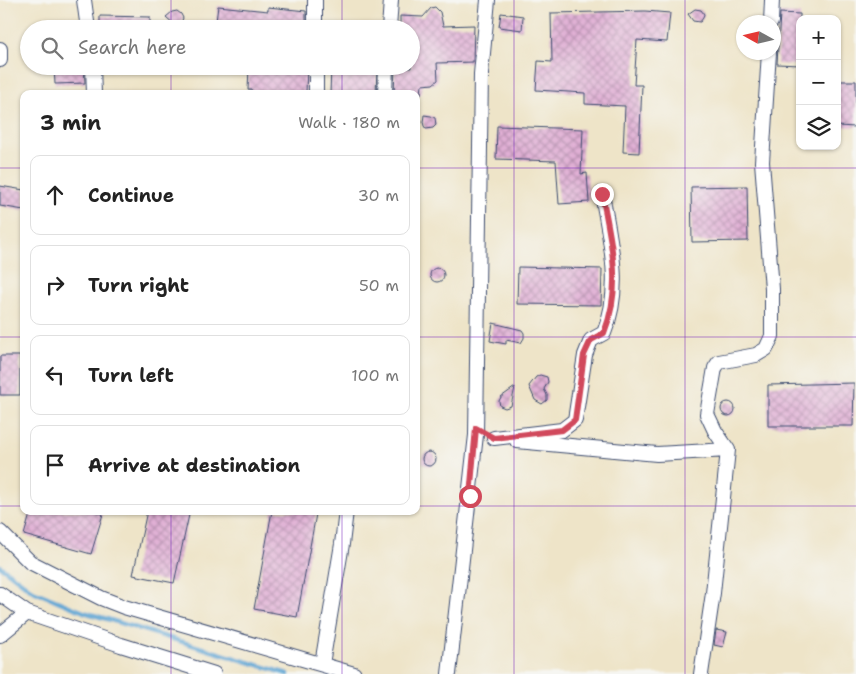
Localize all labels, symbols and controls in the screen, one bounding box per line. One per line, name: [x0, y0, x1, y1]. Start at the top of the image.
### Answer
north arrow: [736, 15, 781, 60]
map controls: [796, 15, 841, 150]
button: +: [796, 15, 841, 60]
search box: [20, 20, 420, 75]
icon: search: [38, 34, 66, 62]
text: Search here: [78, 35, 187, 60]
button: −: [796, 60, 841, 105]
button: layers: [796, 105, 841, 150]
text: 3 min: [40, 109, 101, 137]
text: Walk · 180 m: [298, 112, 400, 133]
icon: ahead: [41, 181, 69, 209]
text: Continue: [88, 183, 174, 208]
route end: [591, 183, 614, 206]
text: 30 m: [358, 185, 399, 206]
icon: right: [41, 271, 69, 299]
text: Turn right: [88, 273, 189, 298]
text: 50 m: [359, 275, 399, 296]
icon: left: [41, 361, 69, 389]
text: Turn left: [88, 363, 174, 388]
text: 100 m: [351, 365, 399, 386]
icon: arrive: [41, 451, 69, 479]
text: Arrive at destination: [88, 453, 300, 478]
route start: [459, 485, 482, 508]

